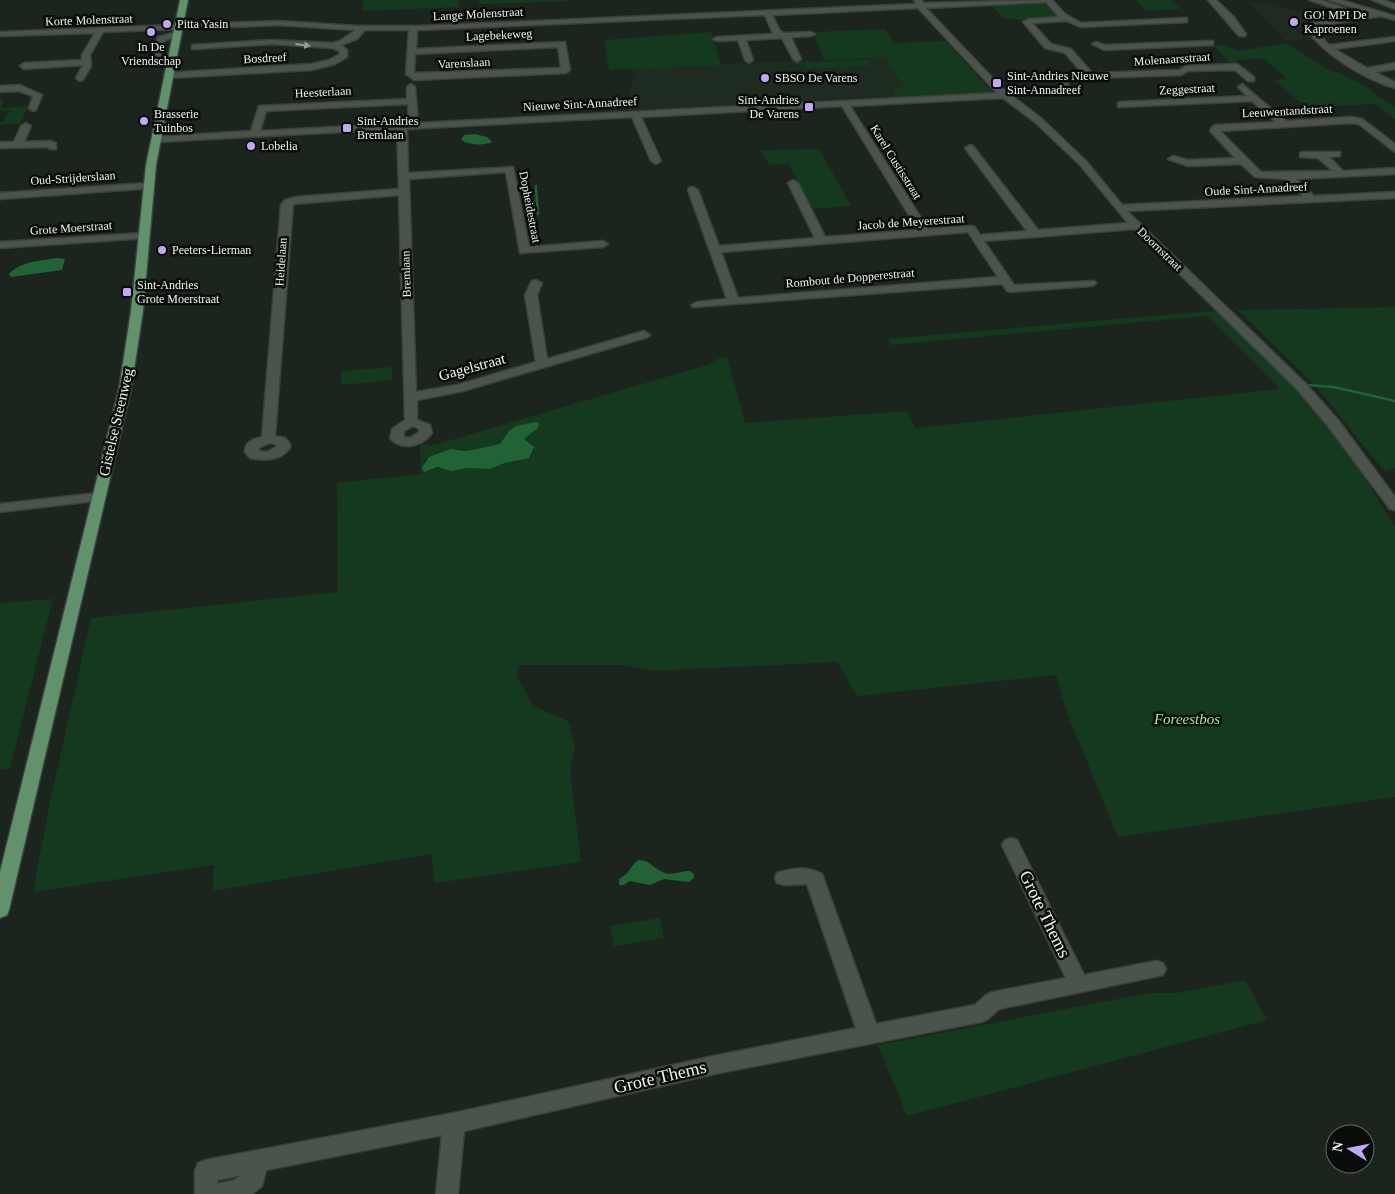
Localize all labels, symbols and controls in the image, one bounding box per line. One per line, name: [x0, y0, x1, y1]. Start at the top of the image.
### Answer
street label: Lange Molenstraat: [433, 5, 524, 23]
place label: GO! MPI De Kaproenen: [1304, 8, 1367, 36]
street label: Korte Molenstraat: [45, 11, 134, 29]
marker: GO! MPI De Kaproenen: [1288, 16, 1300, 28]
place label: Pitta Yasin: [177, 17, 228, 31]
marker: Pitta Yasin: [161, 18, 173, 30]
marker: In De Vriendschap: [145, 26, 157, 38]
street label: Lagebekeweg: [465, 26, 533, 44]
place label: In De Vriendschap: [121, 40, 181, 68]
one-way arrow: [295, 41, 311, 49]
street label: Molenaarsstraat: [1133, 49, 1211, 69]
street label: Bosdreef: [243, 50, 287, 66]
street label: Varenslaan: [437, 55, 491, 71]
place label: Sint-Andries Nieuwe Sint-Annadreef: [1007, 69, 1109, 97]
place label: SBSO De Varens: [775, 71, 858, 85]
marker: SBSO De Varens: [759, 72, 771, 84]
marker: Sint-Andries Nieuwe Sint-Annadreef: [991, 77, 1003, 89]
street label: Zeggestraat: [1159, 81, 1216, 97]
street label: Heesterlaan: [294, 84, 352, 100]
place label: Sint-Andries De Varens: [738, 93, 799, 121]
street label: Nieuwe Sint-Annadreef: [523, 94, 637, 114]
marker: Sint-Andries De Varens: [803, 101, 815, 113]
street label: Leeuwentandstraat: [1241, 102, 1333, 120]
place label: Brasserie Tuinbos: [154, 107, 199, 135]
place label: Sint-Andries Bremlaan: [357, 114, 419, 142]
marker: Brasserie Tuinbos: [138, 115, 150, 127]
marker: Sint-Andries Bremlaan: [341, 122, 353, 134]
street label: Karel Custisstraat: [867, 122, 925, 203]
place label: Lobelia: [261, 139, 298, 153]
marker: Lobelia: [245, 140, 257, 152]
street label: Oud-Strijderslaan: [30, 168, 116, 188]
street label: Dopheidestraat: [516, 170, 544, 245]
street label: Oude Sint-Annadreef: [1204, 179, 1308, 199]
street label: Jacob de Meyerestraat: [857, 211, 966, 233]
street label: Grote Moerstraat: [29, 218, 113, 238]
street label: Doornstraat: [1135, 224, 1186, 274]
street label: Heidelaan: [272, 237, 290, 287]
place label: Peeters-Lierman: [172, 243, 251, 257]
marker: Peeters-Lierman: [156, 244, 168, 256]
street label: Bremlaan: [398, 250, 414, 298]
street label: Rombout de Dopperestraat: [785, 265, 916, 291]
place label: Sint-Andries Grote Moerstraat: [137, 278, 220, 306]
marker: Sint-Andries Grote Moerstraat: [121, 286, 133, 298]
street label: Gagelstraat: [437, 350, 508, 384]
street label: Gistelse Steenweg: [96, 366, 136, 478]
park label: Foreestbos: [1153, 711, 1220, 727]
street label: Grote Thems: [1015, 867, 1075, 961]
street label: Grote Thems: [612, 1057, 708, 1097]
north arrow: [1325, 1124, 1375, 1174]
text: N: [1329, 1141, 1346, 1153]

